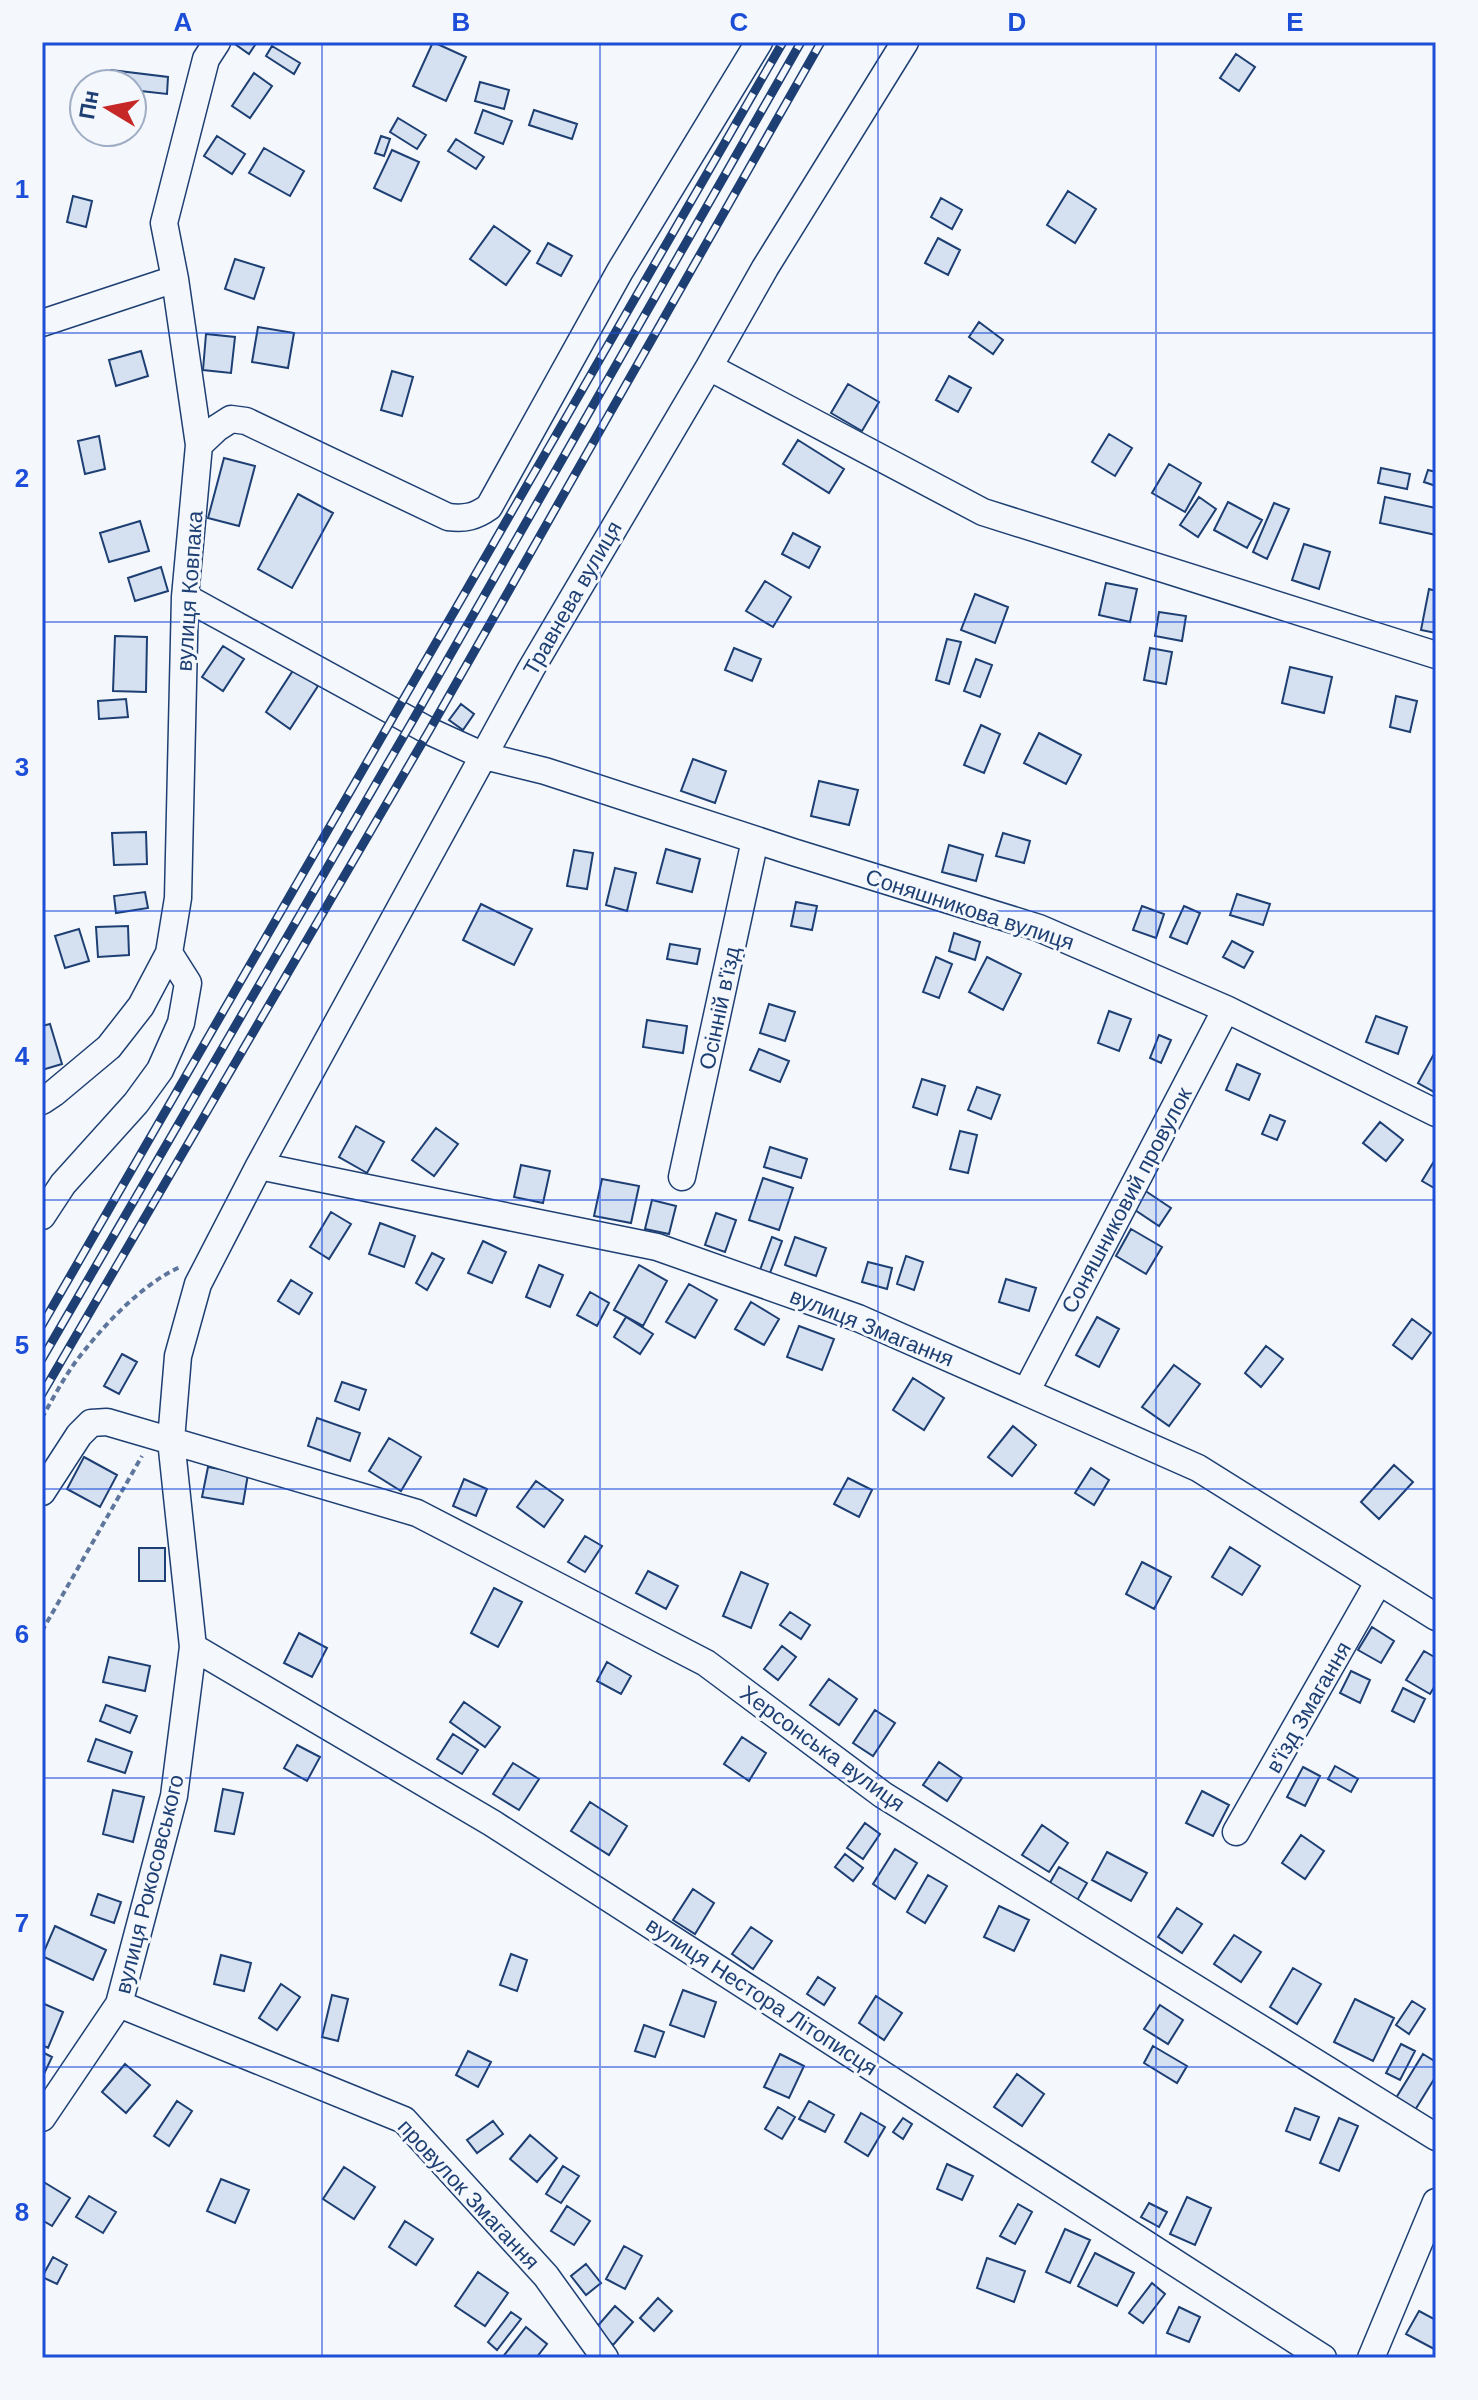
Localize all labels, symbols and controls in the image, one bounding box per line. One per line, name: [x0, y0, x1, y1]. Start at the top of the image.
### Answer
text: A: [174, 7, 193, 37]
text: B: [452, 7, 470, 37]
text: C: [730, 7, 749, 37]
text: D: [1008, 7, 1026, 37]
text: E: [1286, 7, 1304, 37]
north arrow: [68, 68, 148, 148]
text: Пн: [74, 88, 104, 121]
text: 1: [15, 174, 29, 204]
text: 2: [15, 463, 29, 493]
street label: вулиця Ковпака: [171, 509, 208, 672]
street label: Травнева вулиця: [518, 517, 627, 680]
text: 3: [15, 752, 29, 782]
street label: Соняшникова вулиця: [863, 864, 1077, 955]
street label: Осінній в'їзд: [694, 944, 745, 1072]
text: 4: [15, 1041, 30, 1071]
street label: Соняшниковий провулок: [1056, 1083, 1197, 1317]
street label: вулиця Змагання: [786, 1283, 957, 1372]
text: 5: [15, 1330, 29, 1360]
text: 6: [15, 1619, 29, 1649]
street label: в'їзд Змагання: [1261, 1637, 1356, 1777]
street label: Херсонська вулиця: [736, 1680, 910, 1816]
street label: вулиця Рокосовського: [110, 1772, 189, 1996]
text: 7: [15, 1908, 29, 1938]
street label: вулиця Нестора Літописця: [642, 1912, 882, 2081]
street label: провулок Змагання: [393, 2114, 545, 2274]
text: 8: [15, 2197, 29, 2227]

